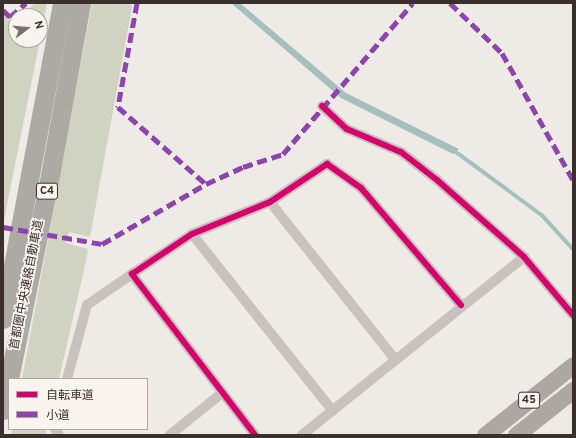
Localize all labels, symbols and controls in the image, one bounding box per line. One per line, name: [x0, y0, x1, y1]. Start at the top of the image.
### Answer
north arrow: [8, 8, 48, 48]
text: N: [31, 19, 46, 31]
road number: C4: [35, 182, 59, 200]
street label: 首都圏中央連絡自動車道: [8, 219, 48, 351]
legend: [8, 378, 148, 430]
text: 自転車道: [46, 388, 94, 404]
road number: 45: [518, 391, 540, 409]
text: 小道: [46, 408, 70, 424]

